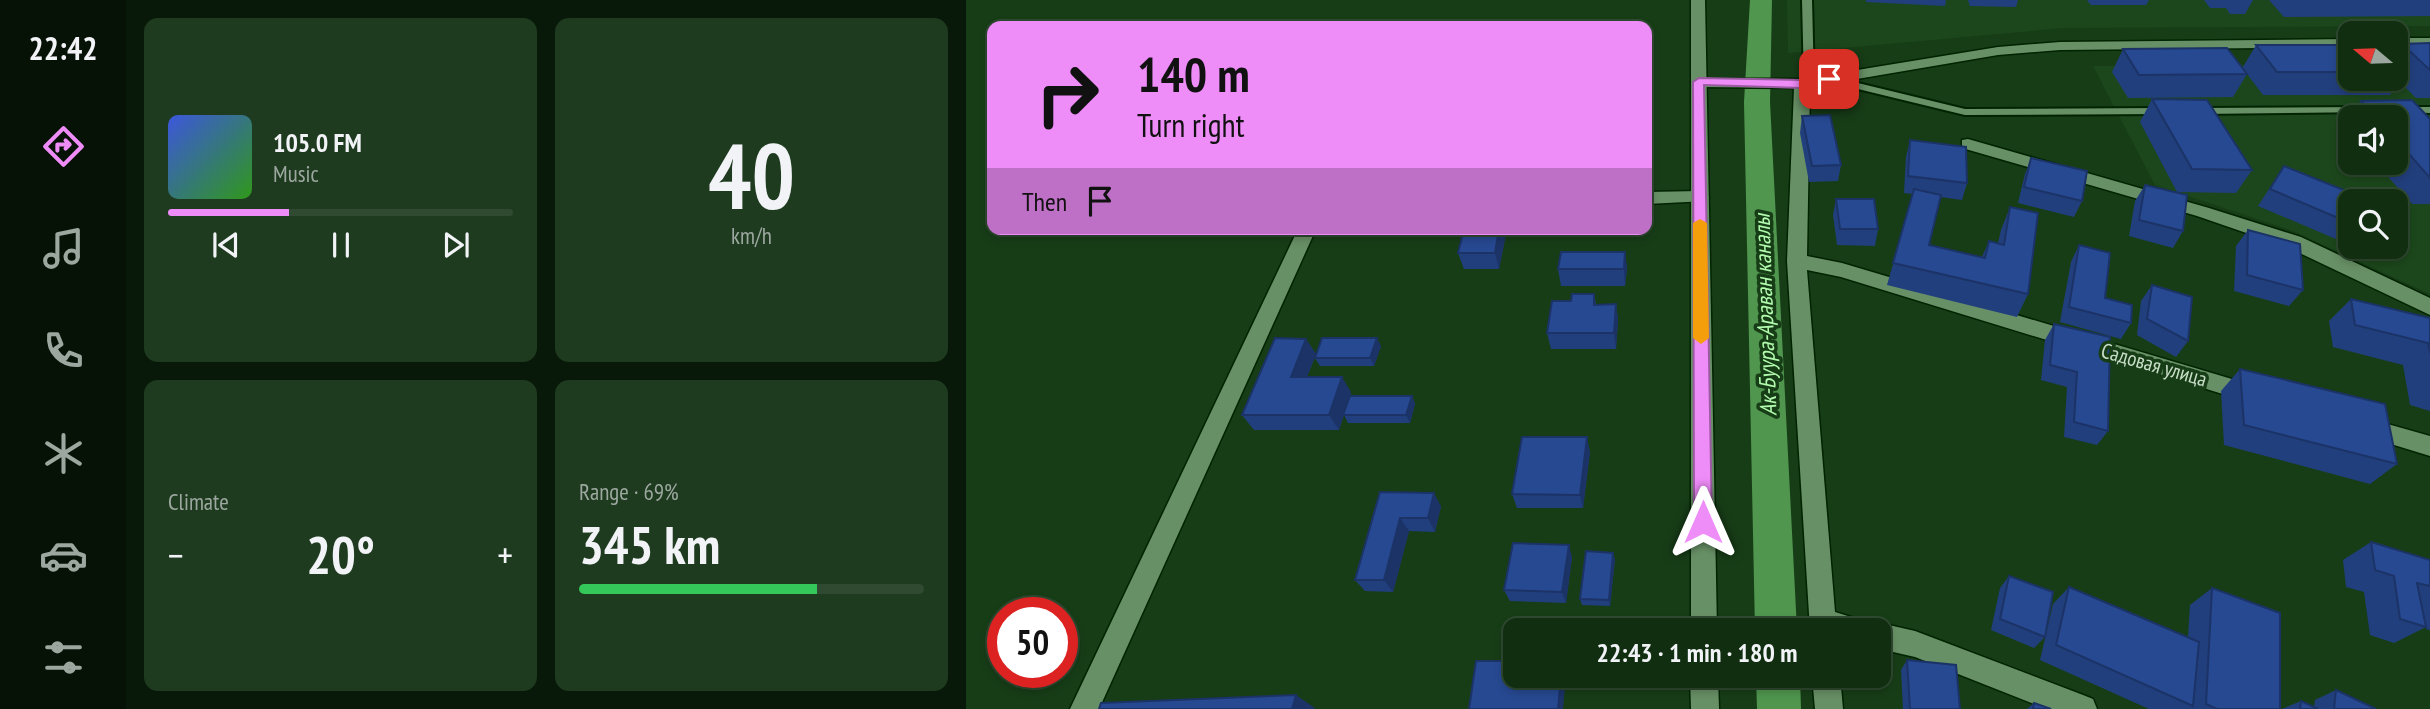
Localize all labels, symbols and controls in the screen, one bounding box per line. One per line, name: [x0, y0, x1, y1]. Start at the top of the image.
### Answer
north arrow: [2338, 21, 2408, 91]
map controls: [2338, 21, 2408, 259]
text: 22:42: [28, 27, 98, 69]
text: 140 m: [1137, 42, 1250, 106]
icon: right: [1022, 49, 1113, 140]
pin: [1799, 49, 1859, 109]
icon: arrive: [1810, 60, 1848, 98]
text: Turn right: [1137, 104, 1245, 146]
button: sound: [2338, 105, 2408, 175]
text: 40: [708, 116, 795, 234]
icon: directions: [39, 122, 88, 171]
text: 105.0 FM: [273, 126, 362, 159]
text: Music: [273, 159, 319, 188]
icon: arrive: [1081, 182, 1119, 220]
text: Then: [1022, 185, 1067, 218]
button: search: [2338, 189, 2408, 259]
water label: Ак-Буура-Араван каналы: [1746, 212, 1783, 416]
text: km/h: [731, 221, 772, 250]
icon: music: [39, 224, 88, 273]
icon: previous: [207, 226, 245, 264]
icon: pause: [322, 226, 360, 264]
icon: next: [437, 226, 475, 264]
icon: phone: [39, 326, 88, 375]
street label: Садовая улица: [2098, 337, 2210, 392]
icon: climate: [39, 429, 88, 478]
text: Range · 69%: [579, 477, 679, 506]
position arrow: [1666, 485, 1740, 559]
text: Climate: [168, 487, 229, 516]
text: 345 km: [579, 511, 720, 578]
text: 20°: [306, 521, 375, 588]
text: −: [168, 530, 184, 579]
text: +: [497, 530, 513, 579]
icon: car: [39, 531, 88, 580]
speed limit sign: 50: [987, 597, 1078, 688]
icon: filters: [39, 633, 88, 682]
text: 22:43 · 1 min · 180 m: [1597, 636, 1797, 669]

